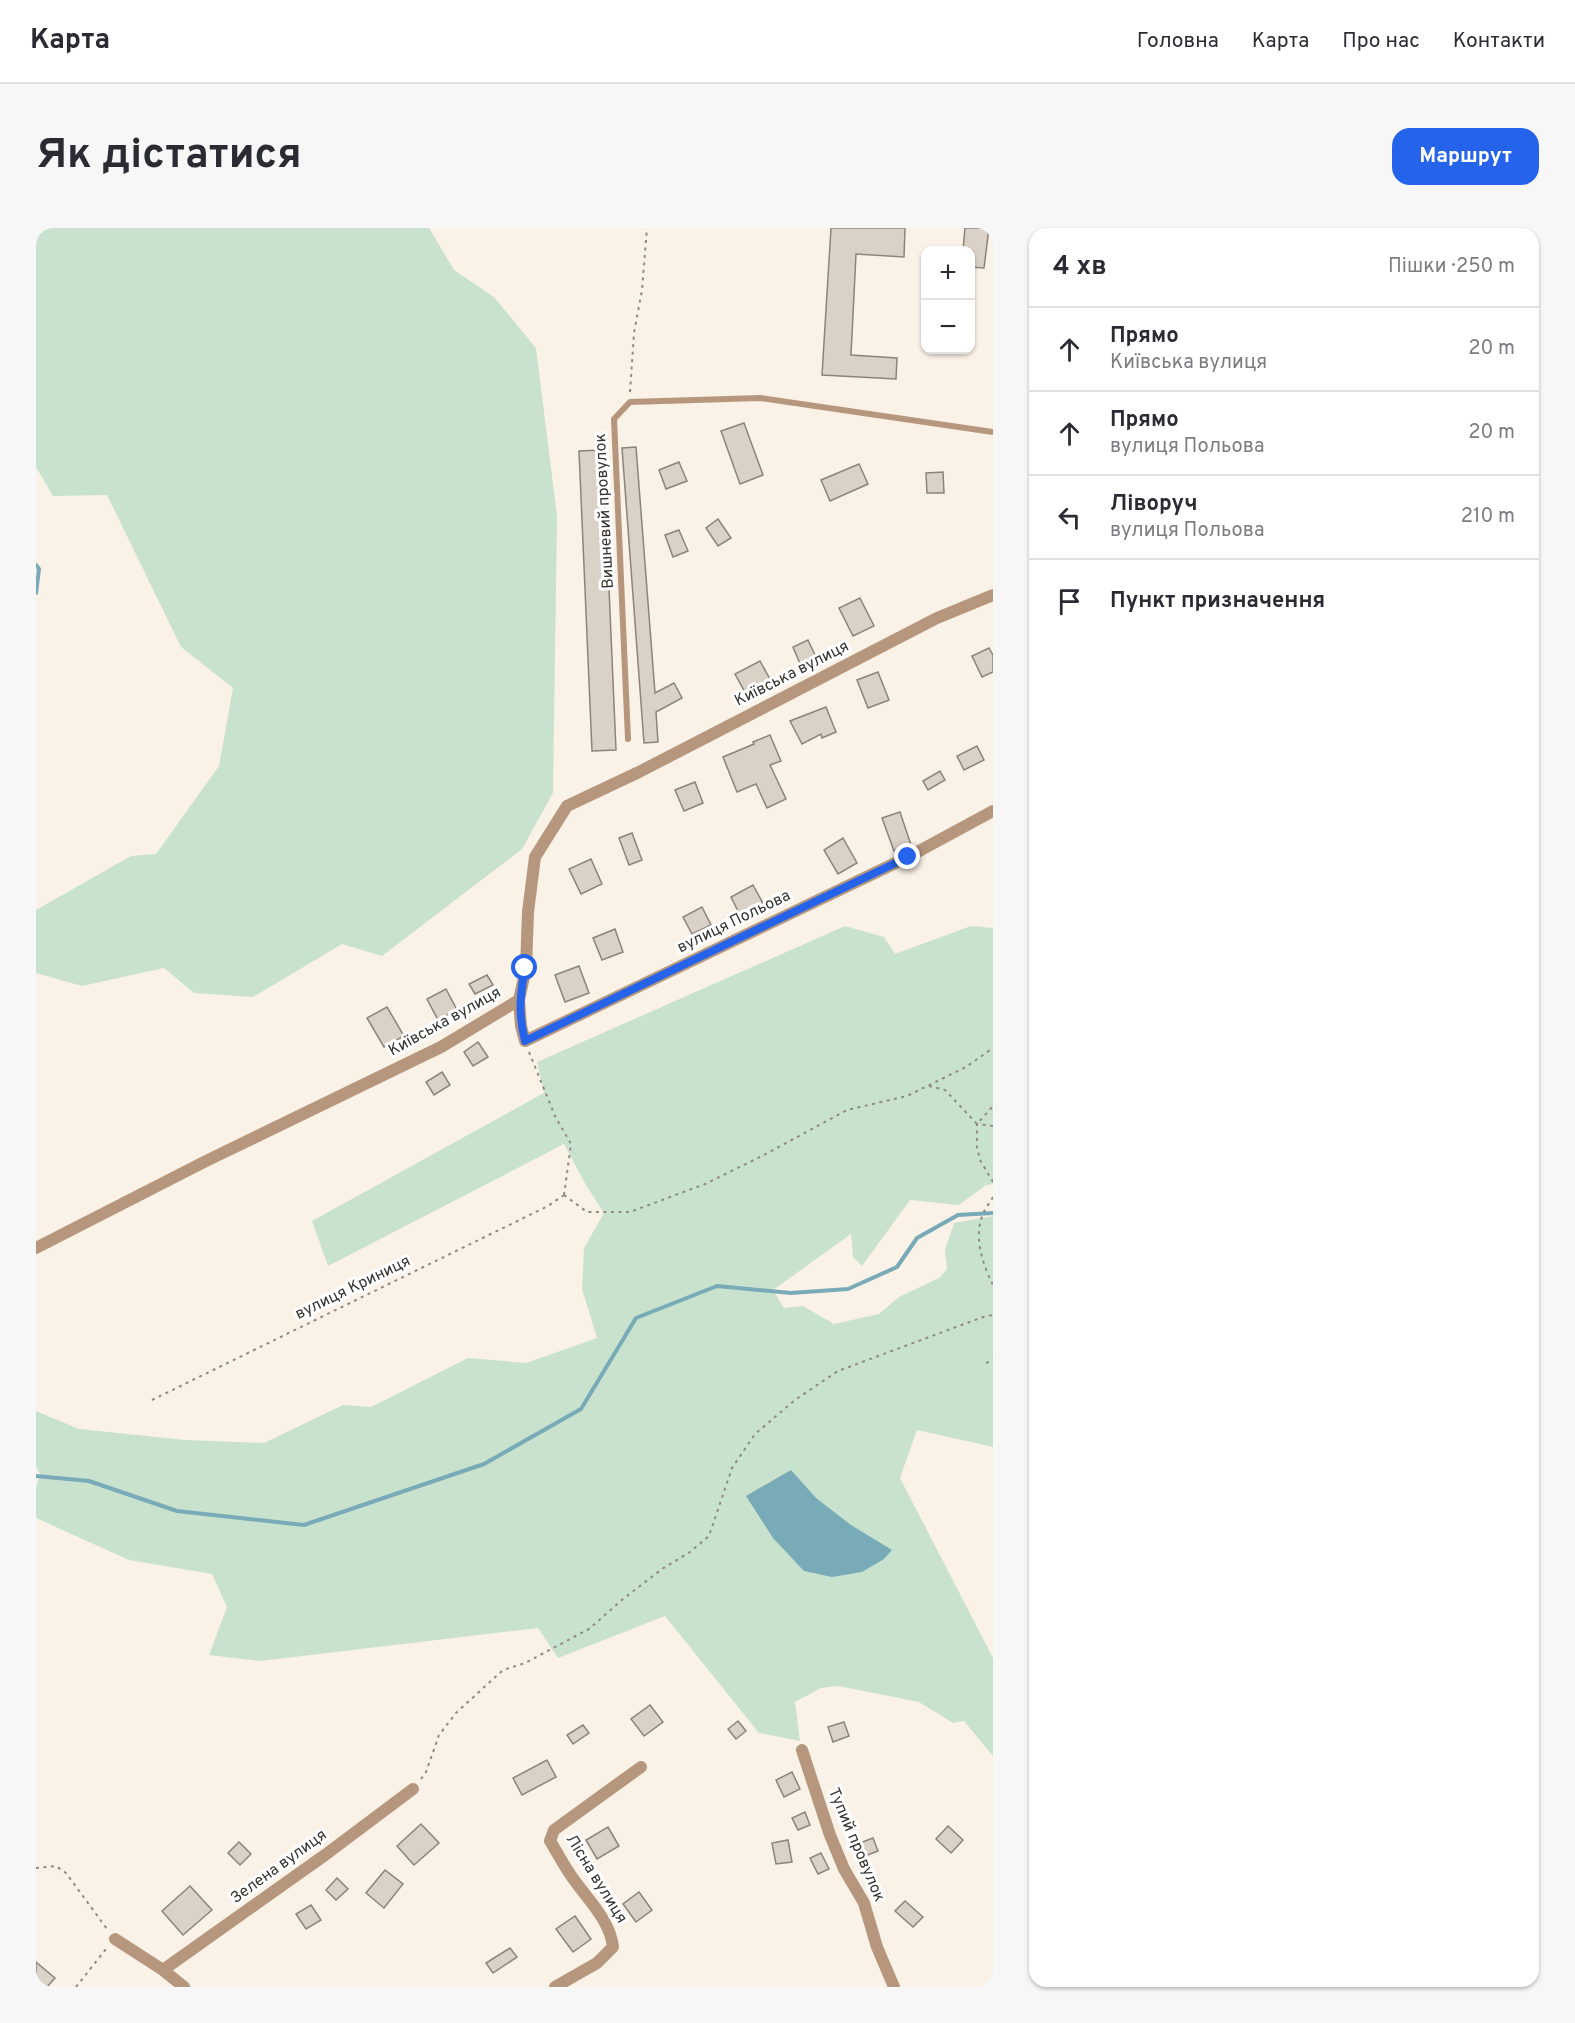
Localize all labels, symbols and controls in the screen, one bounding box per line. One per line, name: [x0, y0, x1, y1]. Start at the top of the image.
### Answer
text: Карта: [30, 23, 110, 59]
text: Головна: [1137, 28, 1219, 55]
text: Карта: [1252, 28, 1309, 55]
text: Про нас: [1342, 28, 1420, 55]
text: Контакти: [1453, 28, 1545, 55]
button: Маршрут: [1392, 128, 1539, 185]
text: Як дістатися: [36, 130, 302, 183]
map controls: [921, 246, 975, 354]
button: +: [921, 246, 975, 300]
text: 4 хв: [1053, 251, 1107, 284]
text: Пішки · 250 m: [1388, 254, 1515, 280]
button: −: [921, 300, 975, 354]
text: Прямо: [1110, 323, 1179, 350]
icon: ahead: [1053, 333, 1086, 366]
text: 20 m: [1468, 336, 1515, 362]
text: Київська вулиця: [1110, 350, 1267, 376]
text: Прямо: [1110, 407, 1179, 434]
icon: ahead: [1053, 417, 1086, 450]
text: 20 m: [1468, 420, 1515, 446]
street label: Вишневий провулок: [591, 433, 619, 589]
text: вулиця Польова: [1110, 434, 1265, 460]
text: Ліворуч: [1110, 491, 1198, 518]
icon: left: [1053, 501, 1086, 534]
text: 210 m: [1461, 504, 1515, 530]
text: вулиця Польова: [1110, 518, 1265, 544]
icon: arrive: [1053, 585, 1086, 618]
text: Пункт призначення: [1110, 588, 1325, 615]
street label: Київська вулиця: [731, 637, 853, 711]
route end: [894, 843, 920, 869]
street label: вулиця Польова: [674, 886, 794, 958]
route start: [511, 954, 537, 980]
street label: Київська вулиця: [385, 983, 505, 1061]
street label: вулиця Криниця: [292, 1251, 414, 1325]
street label: Тупий провулок: [823, 1785, 889, 1905]
street label: Зелена вулиця: [227, 1825, 331, 1909]
street label: Лісна вулиця: [561, 1831, 631, 1927]

